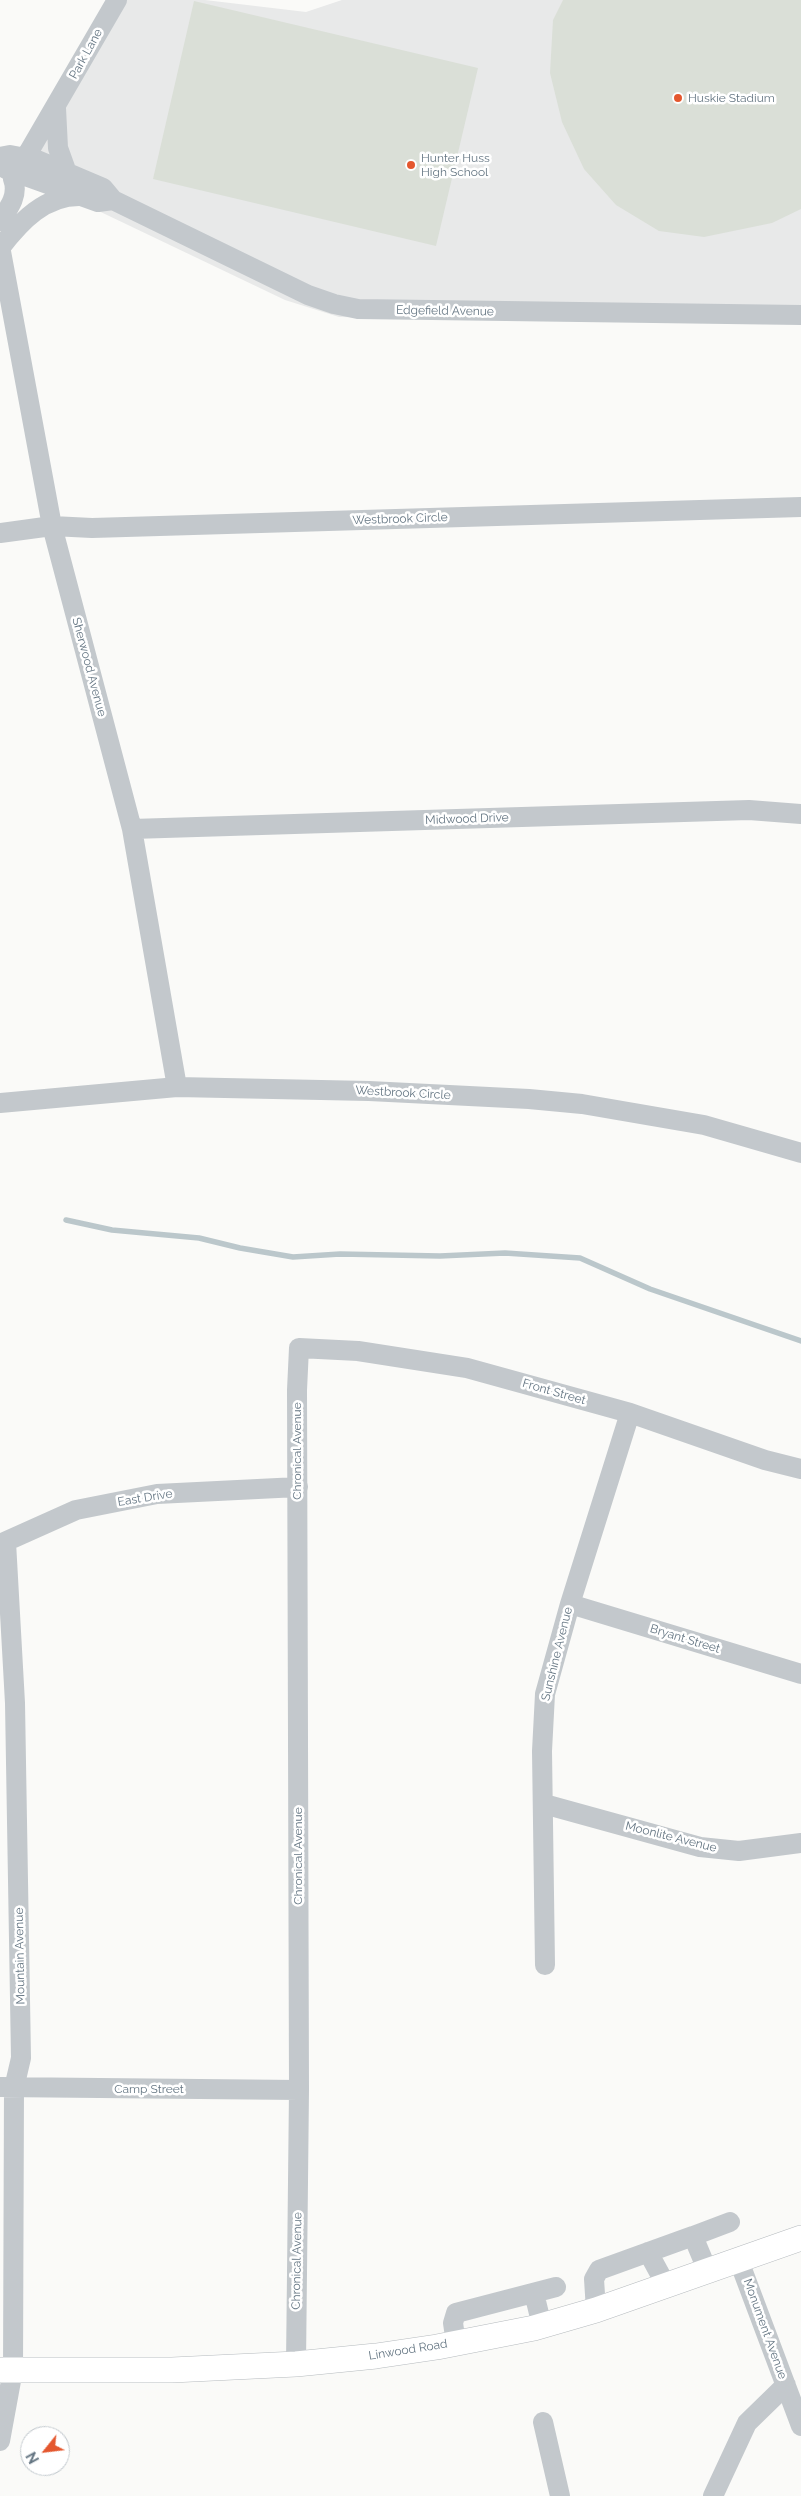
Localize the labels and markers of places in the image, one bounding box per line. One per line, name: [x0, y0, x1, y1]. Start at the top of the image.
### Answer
place label: Huskie Stadium: [688, 91, 775, 105]
marker: Huskie Stadium: [672, 92, 684, 104]
place label: Hunter Huss High School: [421, 151, 490, 179]
marker: Hunter Huss High School: [405, 159, 417, 171]

